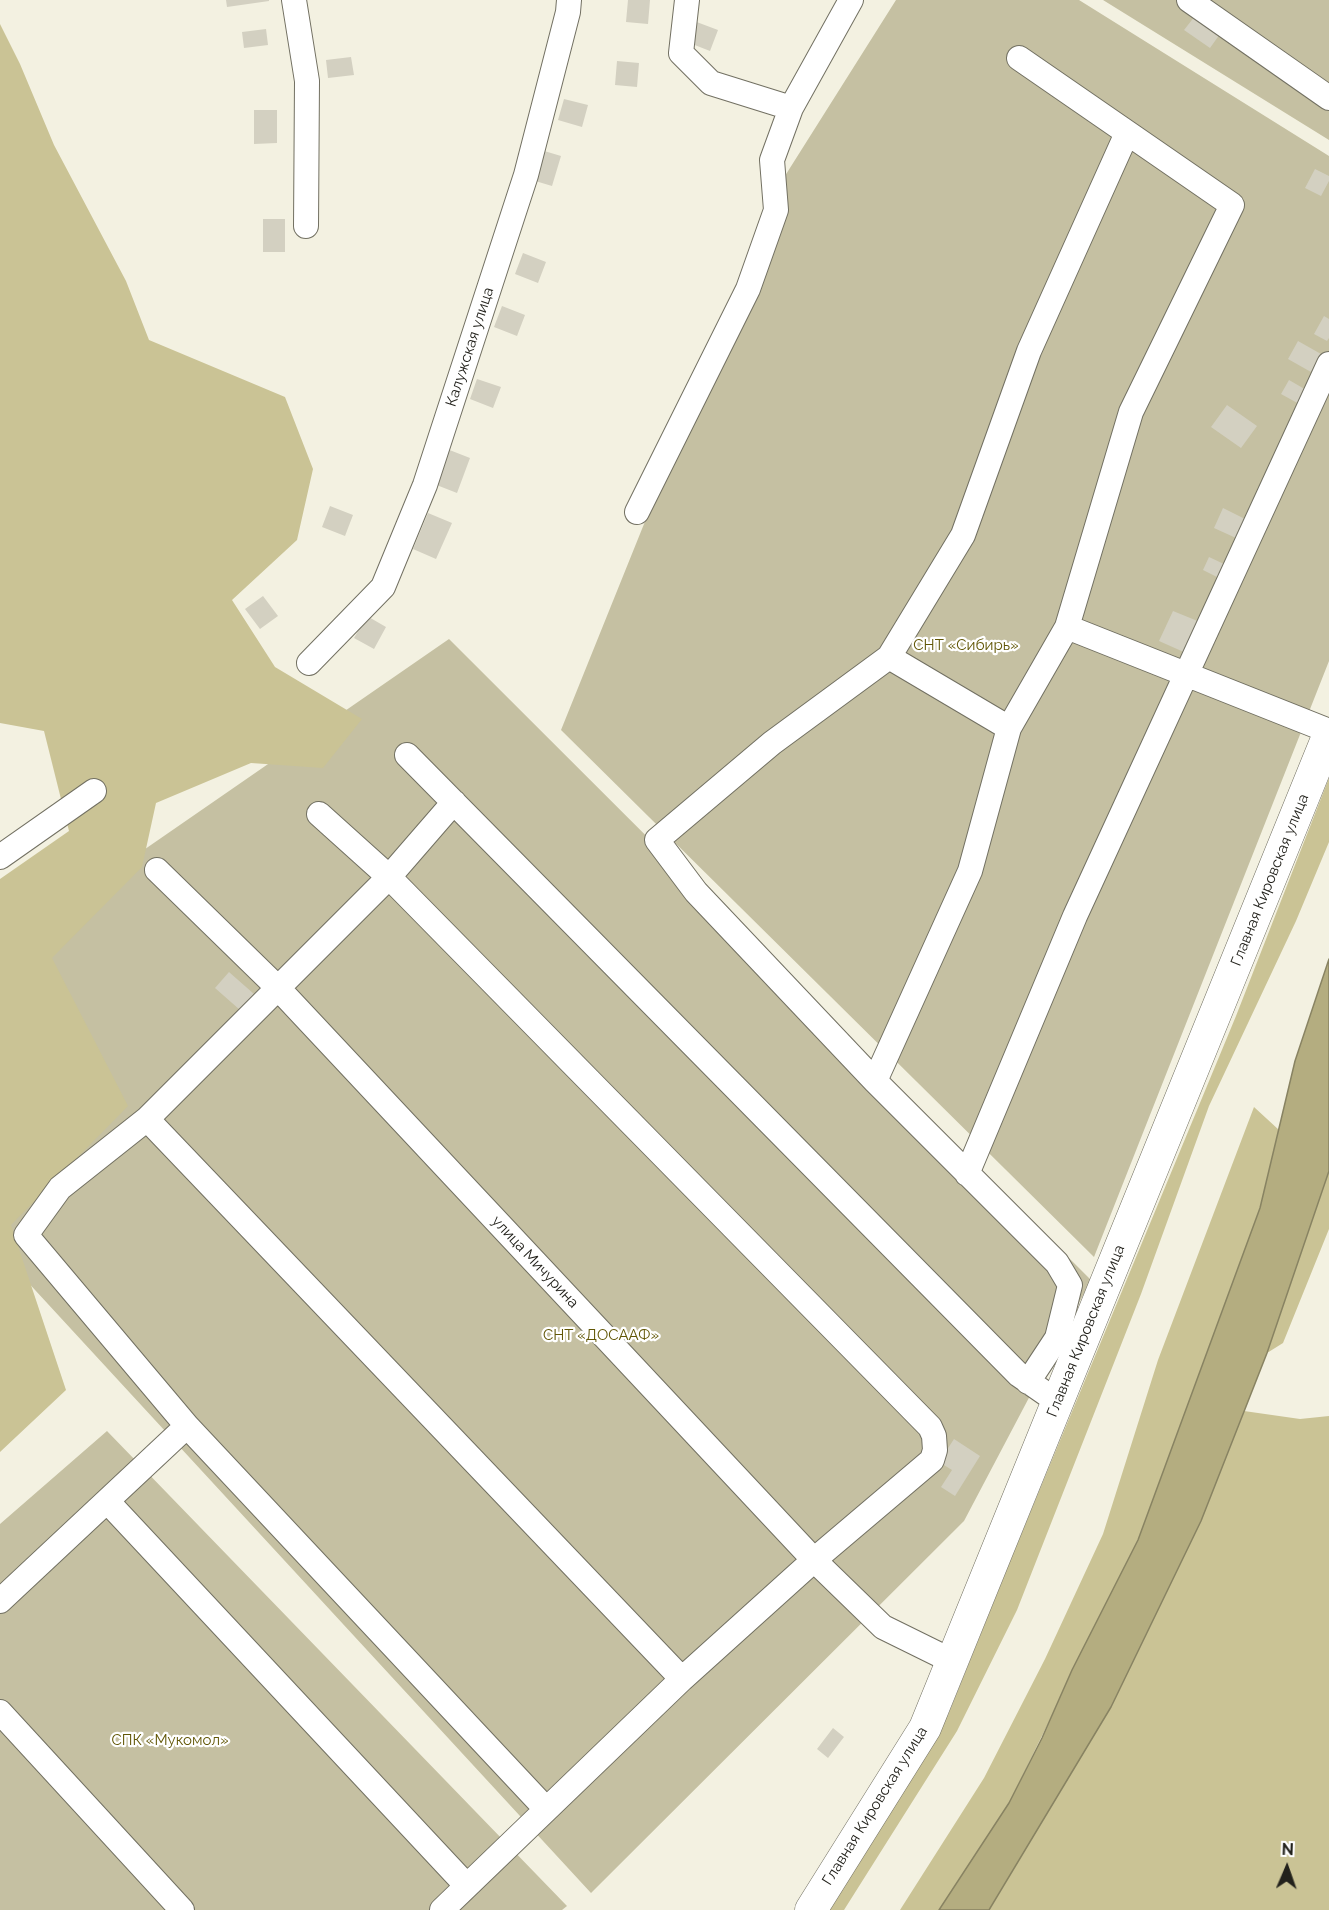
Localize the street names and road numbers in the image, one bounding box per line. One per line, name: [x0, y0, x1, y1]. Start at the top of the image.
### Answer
street label: Калужская улица: [442, 285, 498, 409]
street label: Главная Кировская улица: [1227, 791, 1313, 969]
street label: улица Мичурина: [488, 1212, 582, 1312]
street label: Главная Кировская улица: [1043, 1242, 1129, 1420]
street label: Главная Кировская улица: [819, 1723, 931, 1889]

